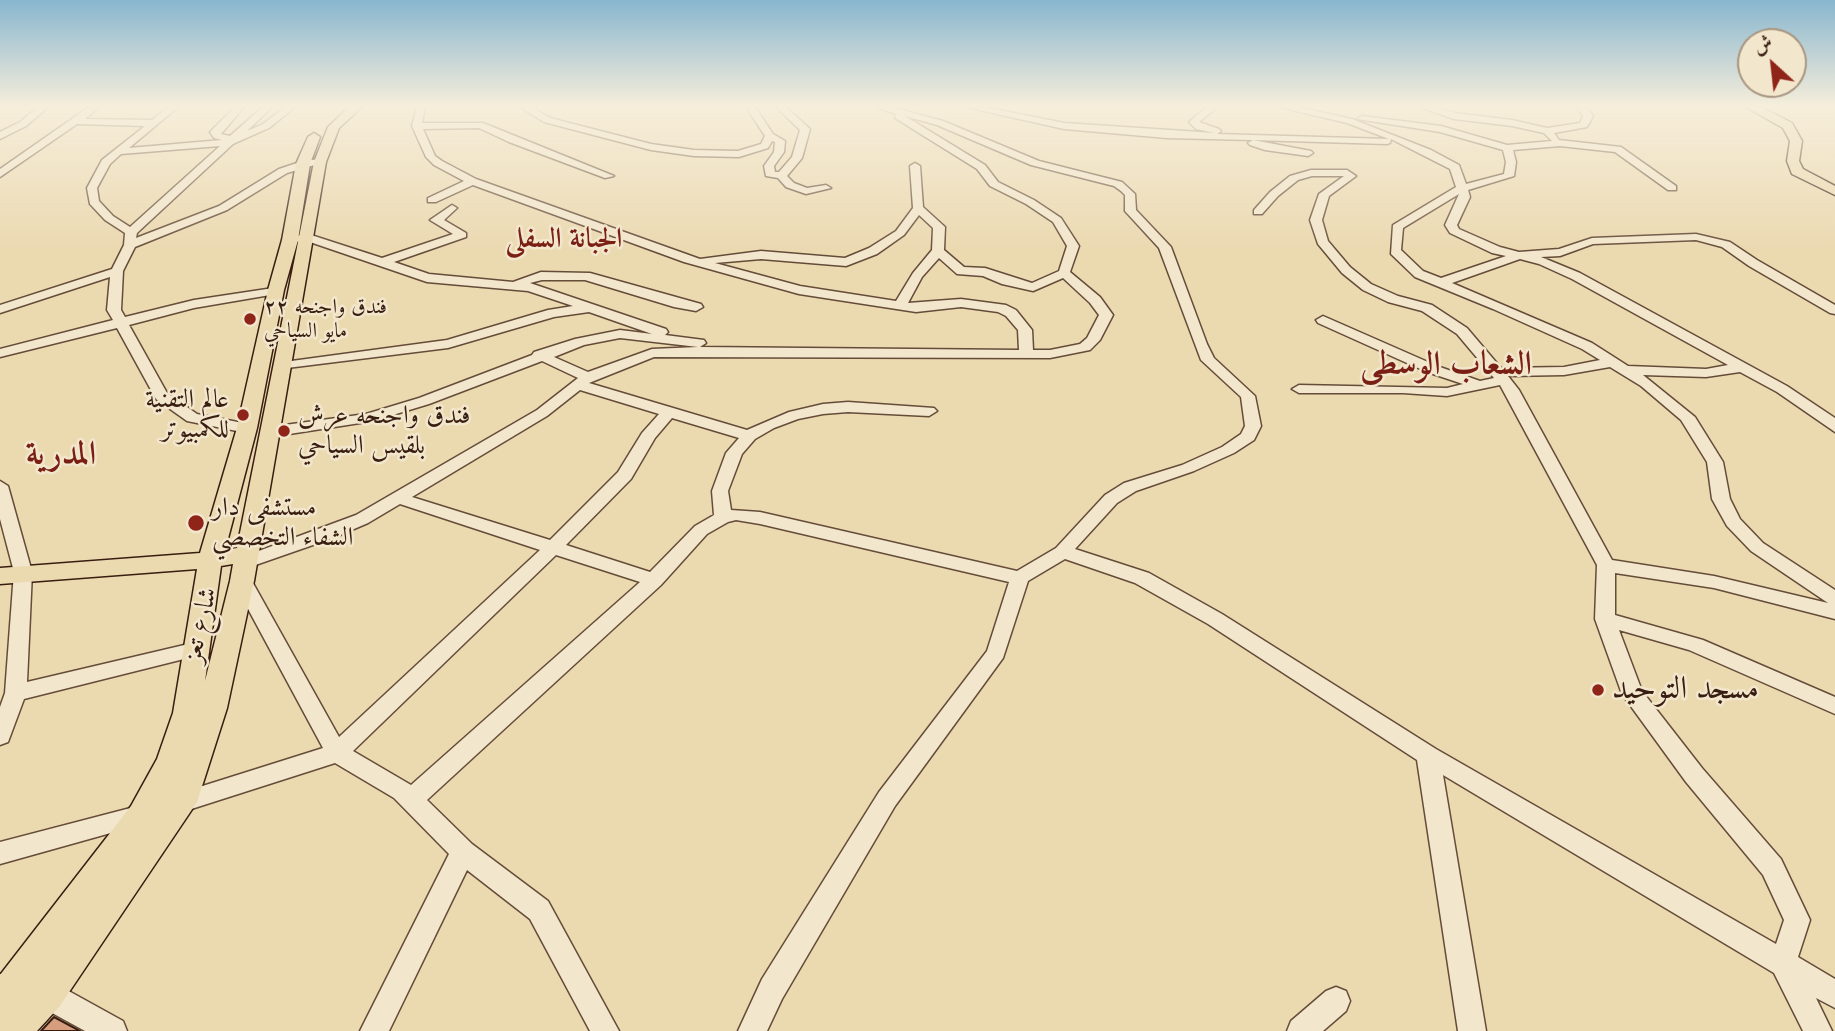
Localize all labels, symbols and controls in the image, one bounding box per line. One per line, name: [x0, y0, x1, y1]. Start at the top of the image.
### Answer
north arrow: [1737, 28, 1807, 98]
text: ش: [1750, 33, 1776, 58]
district label: الجبانة السفلى: [506, 223, 622, 257]
place label: فندق واجنحه ٢٢ مايو السياحي: [264, 294, 387, 344]
marker: فندق واجنحه ٢٢ مايو السياحي: [242, 311, 258, 327]
district label: الشعاب الوسطى: [1360, 345, 1532, 385]
place label: عالم التقنية للكمبيوتر: [145, 384, 229, 446]
place label: فندق واجنحه عرش بلقيس السياحي: [298, 400, 470, 462]
marker: عالم التقنية للكمبيوتر: [235, 407, 251, 423]
marker: فندق واجنحه عرش بلقيس السياحي: [276, 423, 292, 439]
district label: المدرية: [26, 435, 96, 475]
place label: مستشفى دار الشفاء التخصصي: [212, 492, 353, 554]
marker: مستشفى دار الشفاء التخصصي: [186, 513, 206, 533]
street label: شارع تعز: [177, 585, 225, 665]
place label: مسجد التوحيد: [1612, 671, 1759, 709]
marker: مسجد التوحيد: [1590, 682, 1606, 698]

